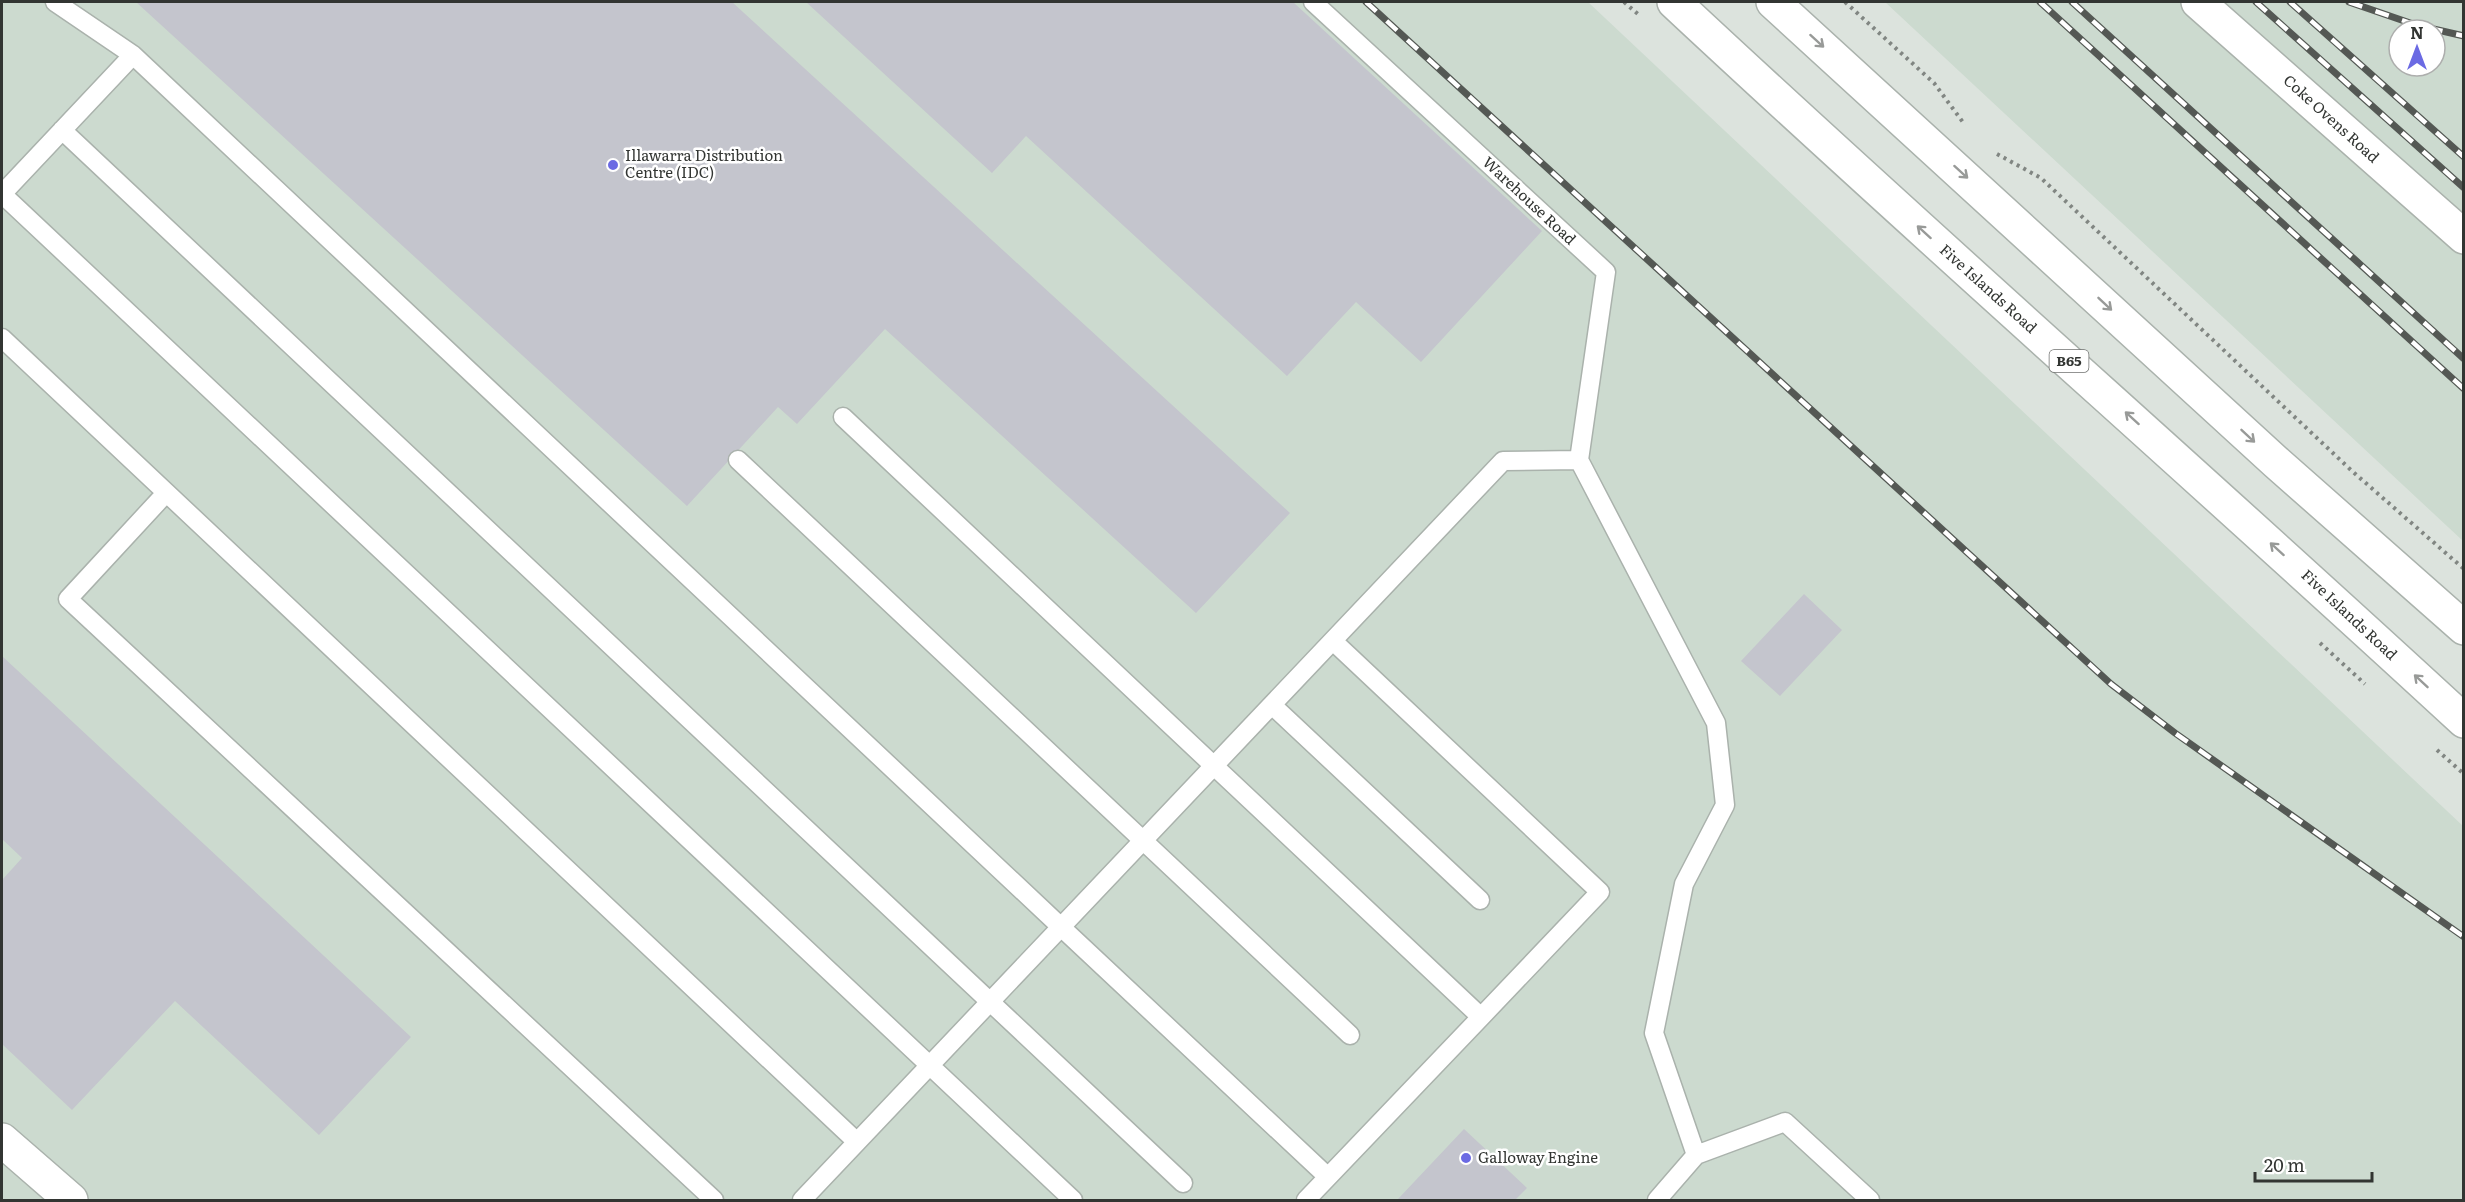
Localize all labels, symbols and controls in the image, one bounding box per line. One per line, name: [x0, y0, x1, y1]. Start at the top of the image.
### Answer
north arrow: [2387, 18, 2447, 78]
text: N: [2410, 20, 2424, 44]
one-way arrow: [1809, 34, 1824, 48]
street label: Coke Ovens Road: [2279, 68, 2385, 167]
place label: Illawarra Distribution Centre (IDC): [625, 143, 783, 183]
street label: Warehouse Road: [1478, 150, 1582, 249]
marker: Illawarra Distribution Centre (IDC): [606, 158, 620, 172]
one-way arrow: [1953, 165, 1968, 179]
one-way arrow: [1917, 225, 1932, 239]
street label: Five Islands Road: [1935, 238, 2043, 338]
one-way arrow: [2097, 297, 2112, 311]
road number: B65: [2050, 350, 2088, 372]
one-way arrow: [2125, 411, 2140, 425]
one-way arrow: [2240, 429, 2255, 443]
one-way arrow: [2270, 542, 2285, 556]
street label: Five Islands Road: [2297, 563, 2403, 665]
one-way arrow: [2413, 674, 2428, 688]
place label: Galloway Engine: [1478, 1145, 1598, 1168]
scale bar: [2255, 1145, 2372, 1183]
marker: Galloway Engine: [1459, 1151, 1473, 1165]
text: 20 m: [2264, 1151, 2305, 1178]

